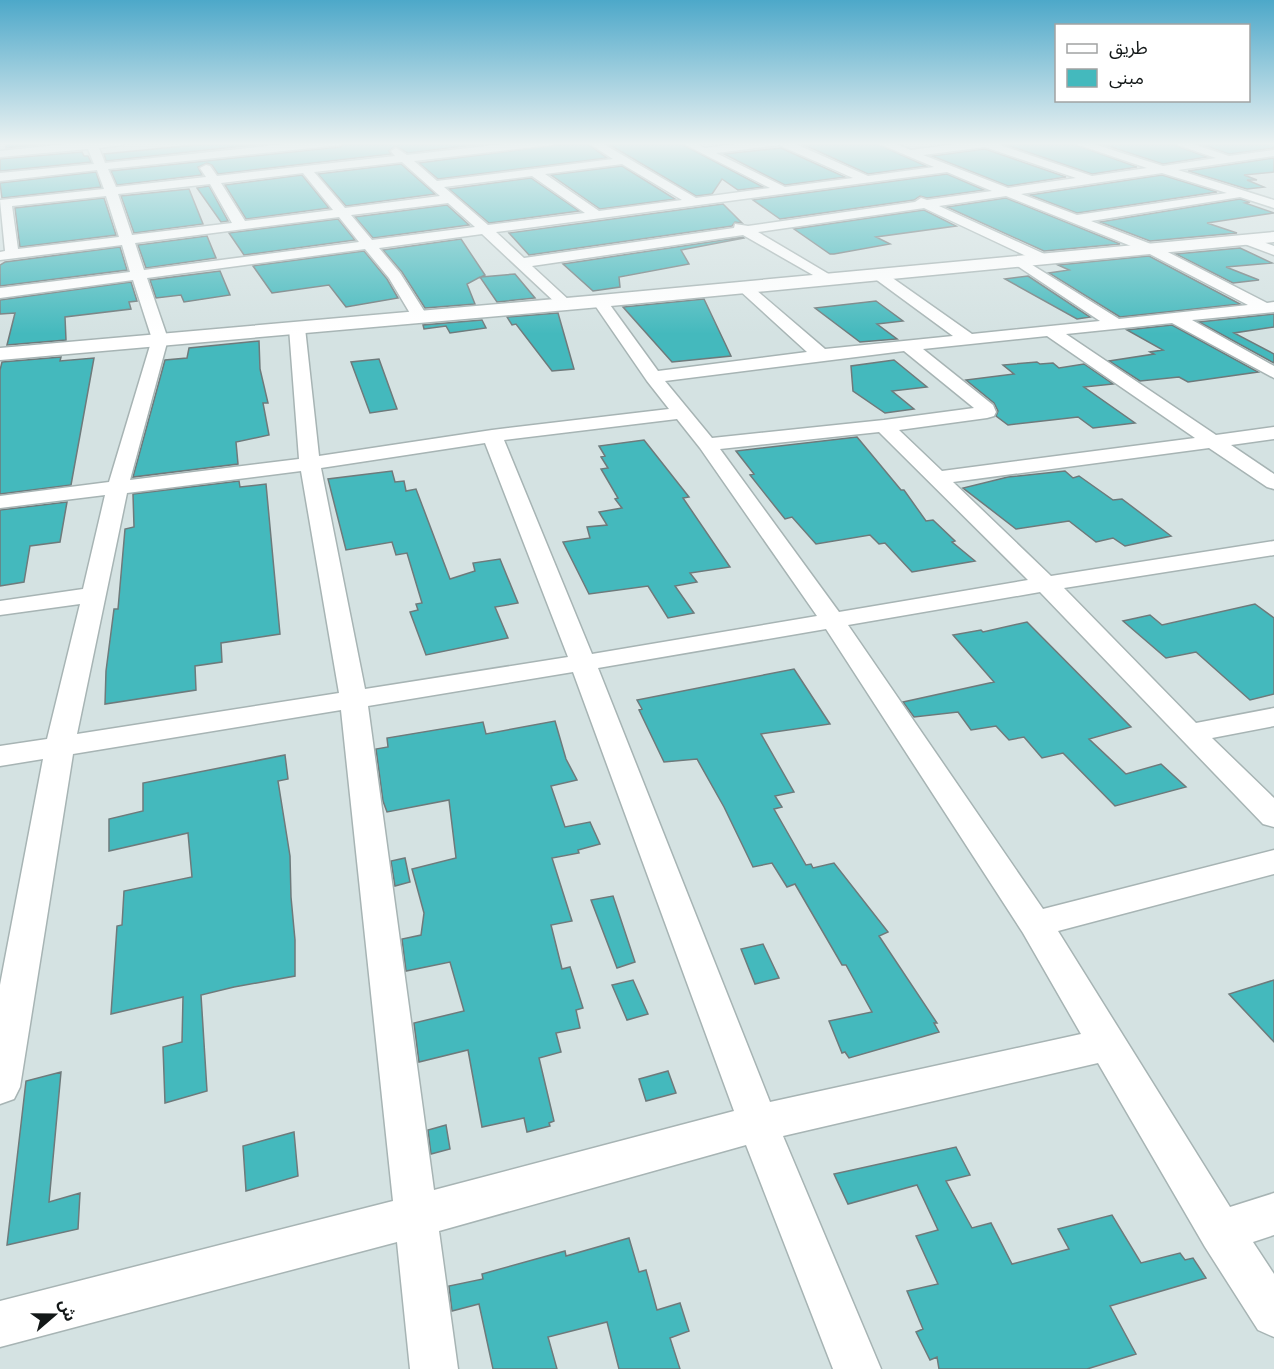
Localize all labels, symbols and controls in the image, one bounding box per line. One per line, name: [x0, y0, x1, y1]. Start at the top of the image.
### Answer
legend: [1055, 24, 1250, 102]
text: طريق: [1109, 37, 1148, 59]
text: مبنى: [1109, 67, 1144, 89]
north arrow: [24, 1285, 84, 1345]
text: ش: [54, 1296, 80, 1324]

